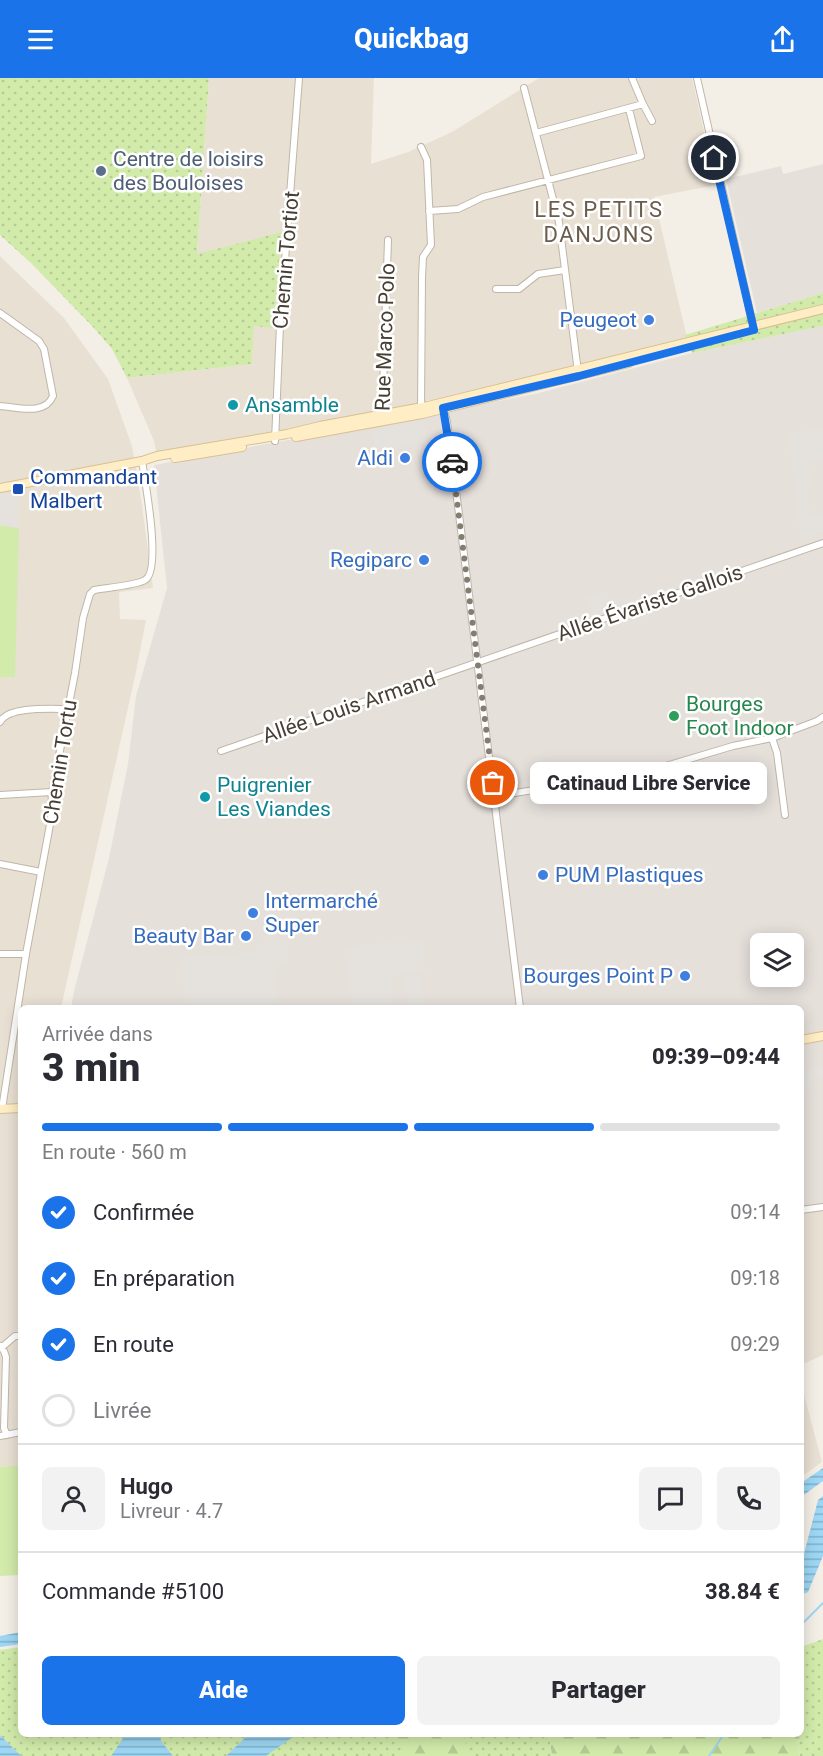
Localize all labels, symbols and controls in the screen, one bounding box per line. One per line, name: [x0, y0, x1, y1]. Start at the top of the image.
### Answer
icon: menu: [24, 23, 57, 56]
text: Quickbag: [354, 23, 469, 55]
icon: share: [766, 23, 799, 56]
pin: [688, 132, 739, 183]
icon: home: [697, 141, 730, 174]
place label: Centre de loisirs des Bouloises: [113, 147, 264, 195]
marker: Centre de loisirs des Bouloises: [94, 164, 108, 178]
street label: Chemin Tortiot: [268, 190, 304, 330]
district label: LES PETITS DANJONS: [534, 197, 664, 247]
street label: Rue Marco Polo: [370, 263, 400, 411]
place label: Peugeot: [559, 308, 637, 332]
marker: Peugeot: [642, 313, 656, 327]
place label: Ansamble: [245, 393, 339, 417]
marker: Ansamble: [226, 398, 240, 412]
courier: [422, 432, 482, 492]
place label: Aldi: [357, 446, 393, 470]
icon: car: [436, 446, 469, 479]
marker: Aldi: [398, 451, 412, 465]
place label: Commandant Malbert: [30, 465, 157, 513]
marker: Commandant Malbert: [11, 482, 25, 496]
place label: Regiparc: [330, 548, 412, 572]
marker: Regiparc: [417, 553, 431, 567]
street label: Allée Évariste Gallois: [554, 560, 746, 646]
street label: Allée Louis Armand: [259, 666, 439, 748]
place label: Bourges Foot Indoor: [686, 692, 794, 740]
street label: Chemin Tortu: [38, 698, 82, 826]
marker: Bourges Foot Indoor: [667, 709, 681, 723]
pin: [467, 757, 518, 808]
callout: Catinaud Libre Service: [529, 762, 766, 804]
icon: bag: [476, 766, 509, 799]
text: Catinaud Libre Service: [547, 771, 750, 795]
place label: Puigrenier Les Viandes: [217, 773, 331, 821]
marker: Puigrenier Les Viandes: [198, 790, 212, 804]
place label: PUM Plastiques: [555, 863, 704, 887]
marker: PUM Plastiques: [536, 868, 550, 882]
place label: Intermarché Super: [265, 889, 378, 937]
marker: Intermarché Super: [246, 906, 260, 920]
place label: Beauty Bar: [133, 924, 234, 948]
marker: Beauty Bar: [239, 929, 253, 943]
map controls: [750, 933, 804, 987]
button: layers: [750, 933, 804, 987]
place label: Bourges Point P: [523, 964, 673, 988]
marker: Bourges Point P: [678, 969, 692, 983]
text: Arrivée dans: [42, 1022, 153, 1046]
text: 09:39–09:44: [652, 1044, 780, 1069]
text: 3 min: [42, 1045, 140, 1091]
text: En route · 560 m: [42, 1140, 187, 1164]
icon: check: [42, 1196, 75, 1229]
text: Confirmée: [93, 1200, 194, 1225]
text: 09:14: [730, 1200, 780, 1224]
icon: check: [42, 1262, 75, 1295]
text: En préparation: [93, 1266, 235, 1291]
text: 09:18: [730, 1266, 780, 1290]
icon: check: [42, 1328, 75, 1361]
text: En route: [93, 1332, 174, 1357]
text: 09:29: [730, 1332, 780, 1356]
text: Livrée: [93, 1398, 151, 1423]
button: person: [42, 1467, 105, 1530]
button: chat: [639, 1467, 702, 1530]
button: phone: [717, 1467, 780, 1530]
text: Hugo: [120, 1474, 173, 1499]
text: Livreur · 4.7: [120, 1499, 223, 1523]
text: Commande #5100: [42, 1579, 224, 1604]
text: 38.84 €: [705, 1579, 780, 1604]
button: Aide: [42, 1656, 405, 1725]
button: Partager: [417, 1656, 780, 1725]

